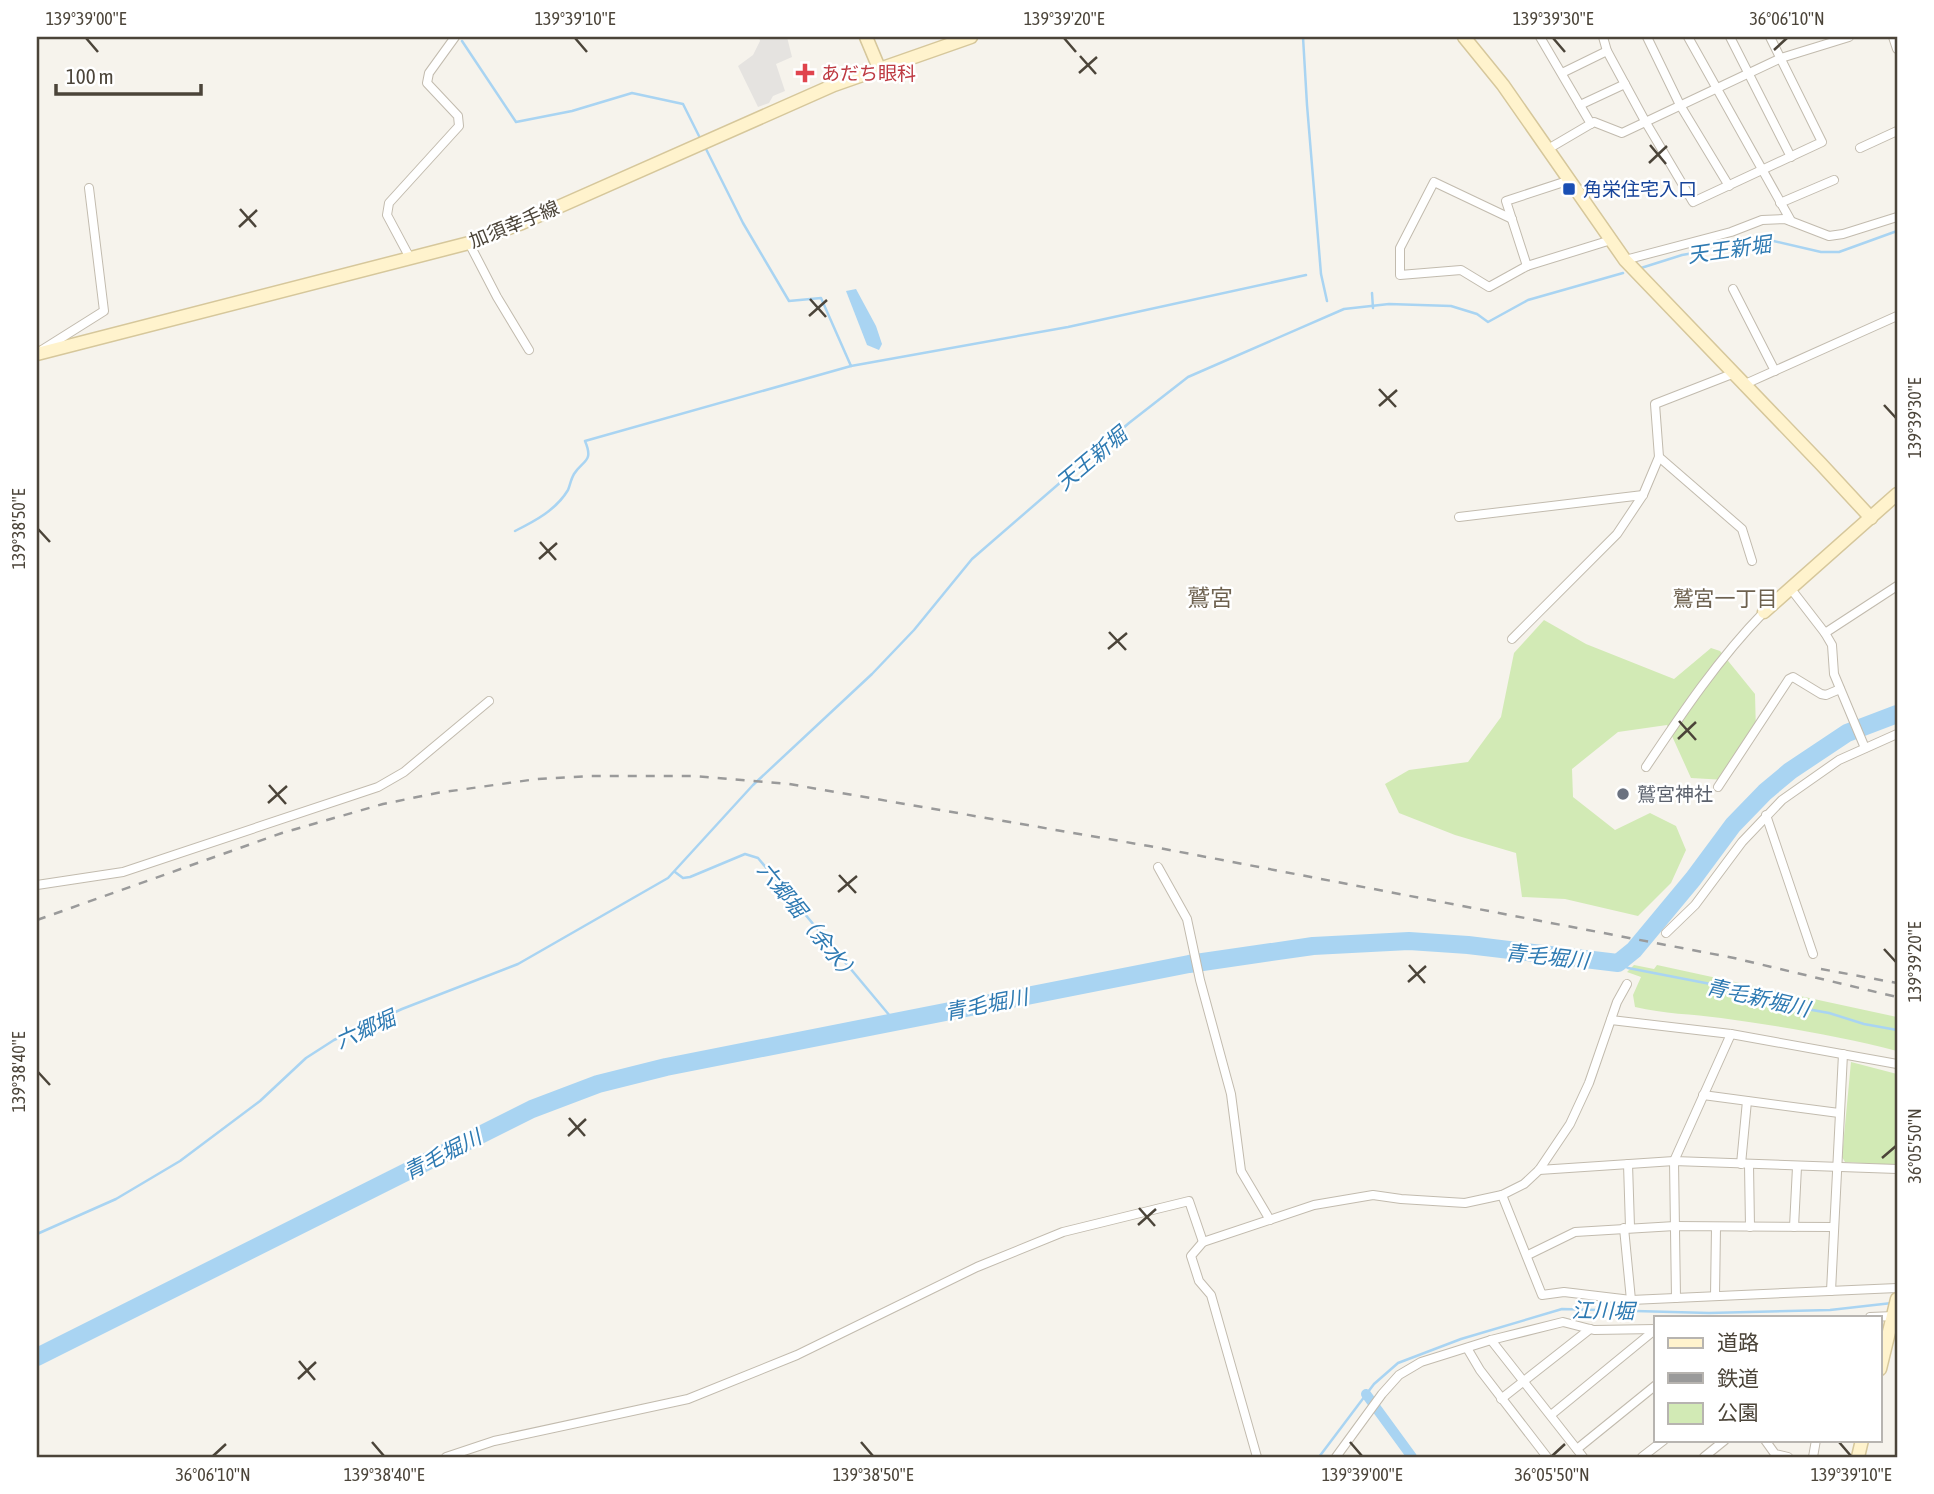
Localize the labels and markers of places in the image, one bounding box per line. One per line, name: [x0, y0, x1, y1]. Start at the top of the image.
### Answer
place label: あだち眼科: [821, 62, 916, 84]
marker: あだち眼科: [795, 63, 815, 83]
place label: 角栄住宅入口: [1583, 178, 1697, 200]
marker: 角栄住宅入口: [1561, 181, 1577, 197]
place label: 鷲宮神社: [1637, 783, 1713, 805]
marker: 鷲宮神社: [1615, 786, 1631, 802]

